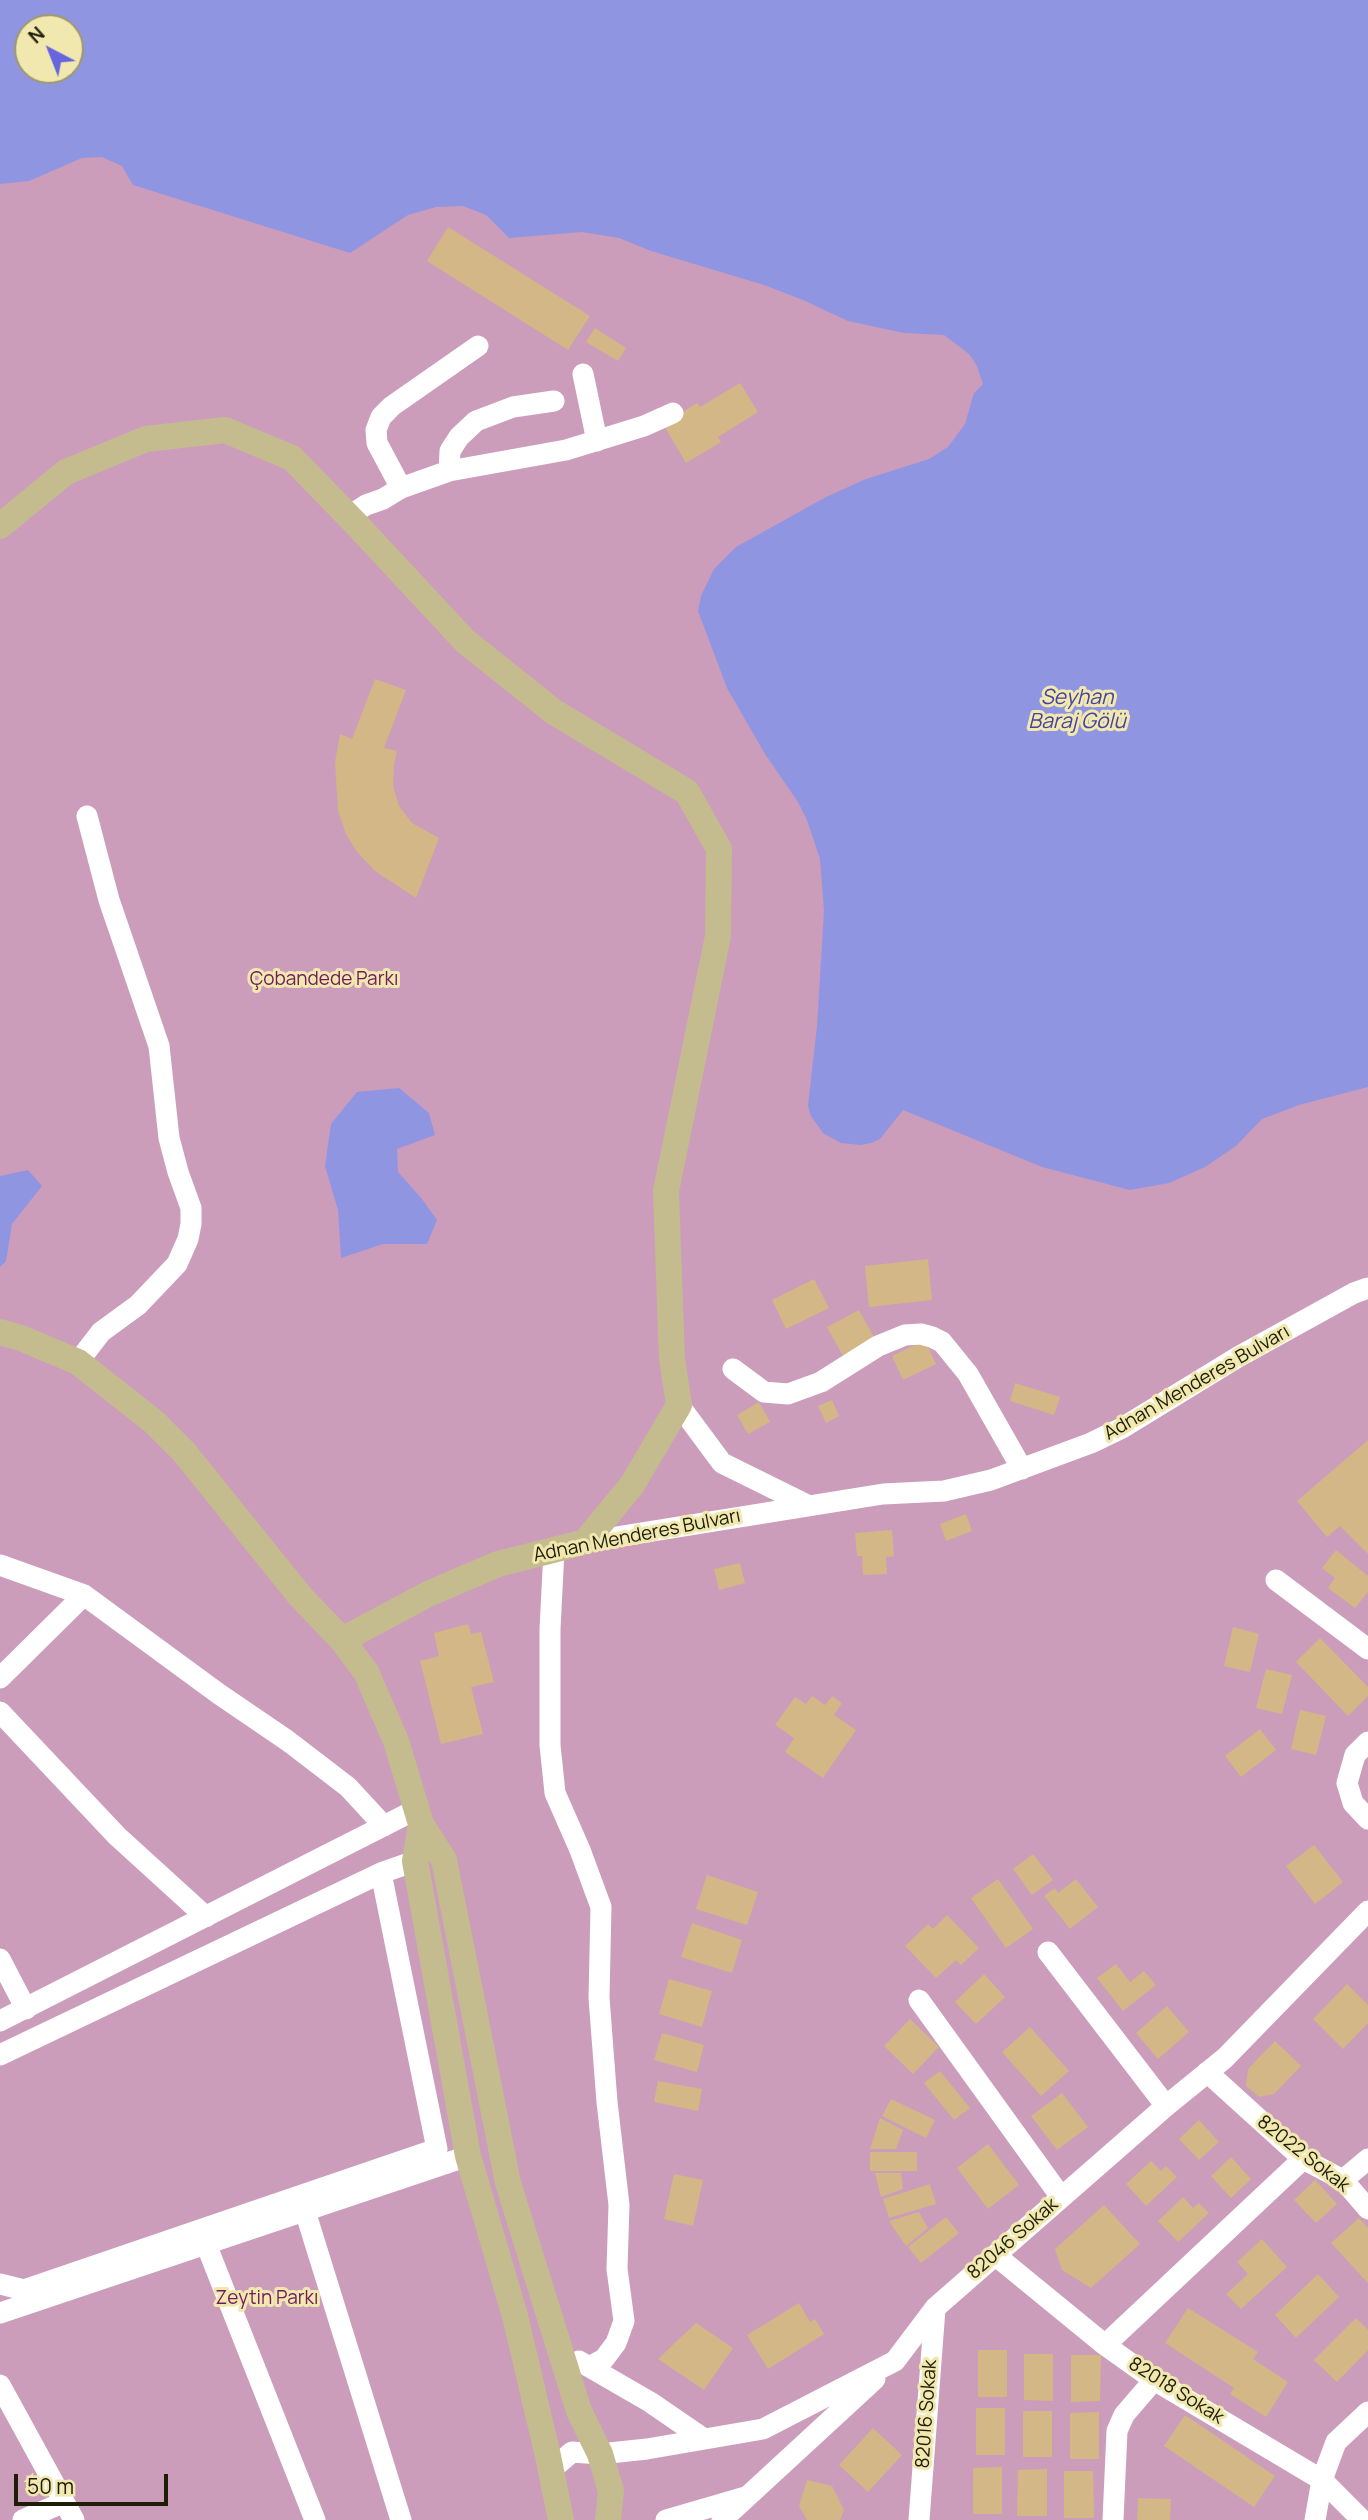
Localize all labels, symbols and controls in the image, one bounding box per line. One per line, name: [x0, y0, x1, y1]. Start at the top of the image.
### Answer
north arrow: [14, 14, 84, 84]
text: N: [23, 21, 50, 49]
water label: Seyhan Baraj Gölü: [1028, 685, 1126, 735]
park label: Çobandede Parkı: [250, 969, 398, 991]
street label: Adnan Menderes Bulvarı: [1100, 1321, 1294, 1445]
street label: Adnan Menderes Bulvarı: [532, 1505, 742, 1567]
street label: 82022 Sokak: [1252, 2111, 1354, 2197]
street label: 82046 Sokak: [963, 2193, 1063, 2285]
park label: Zeytin Parkı: [216, 2288, 318, 2310]
street label: 82018 Sokak: [1124, 2353, 1228, 2429]
street label: 82016 Sokak: [912, 2359, 942, 2469]
scale bar: [18, 2460, 172, 2504]
text: 50 m: [27, 2472, 74, 2500]

